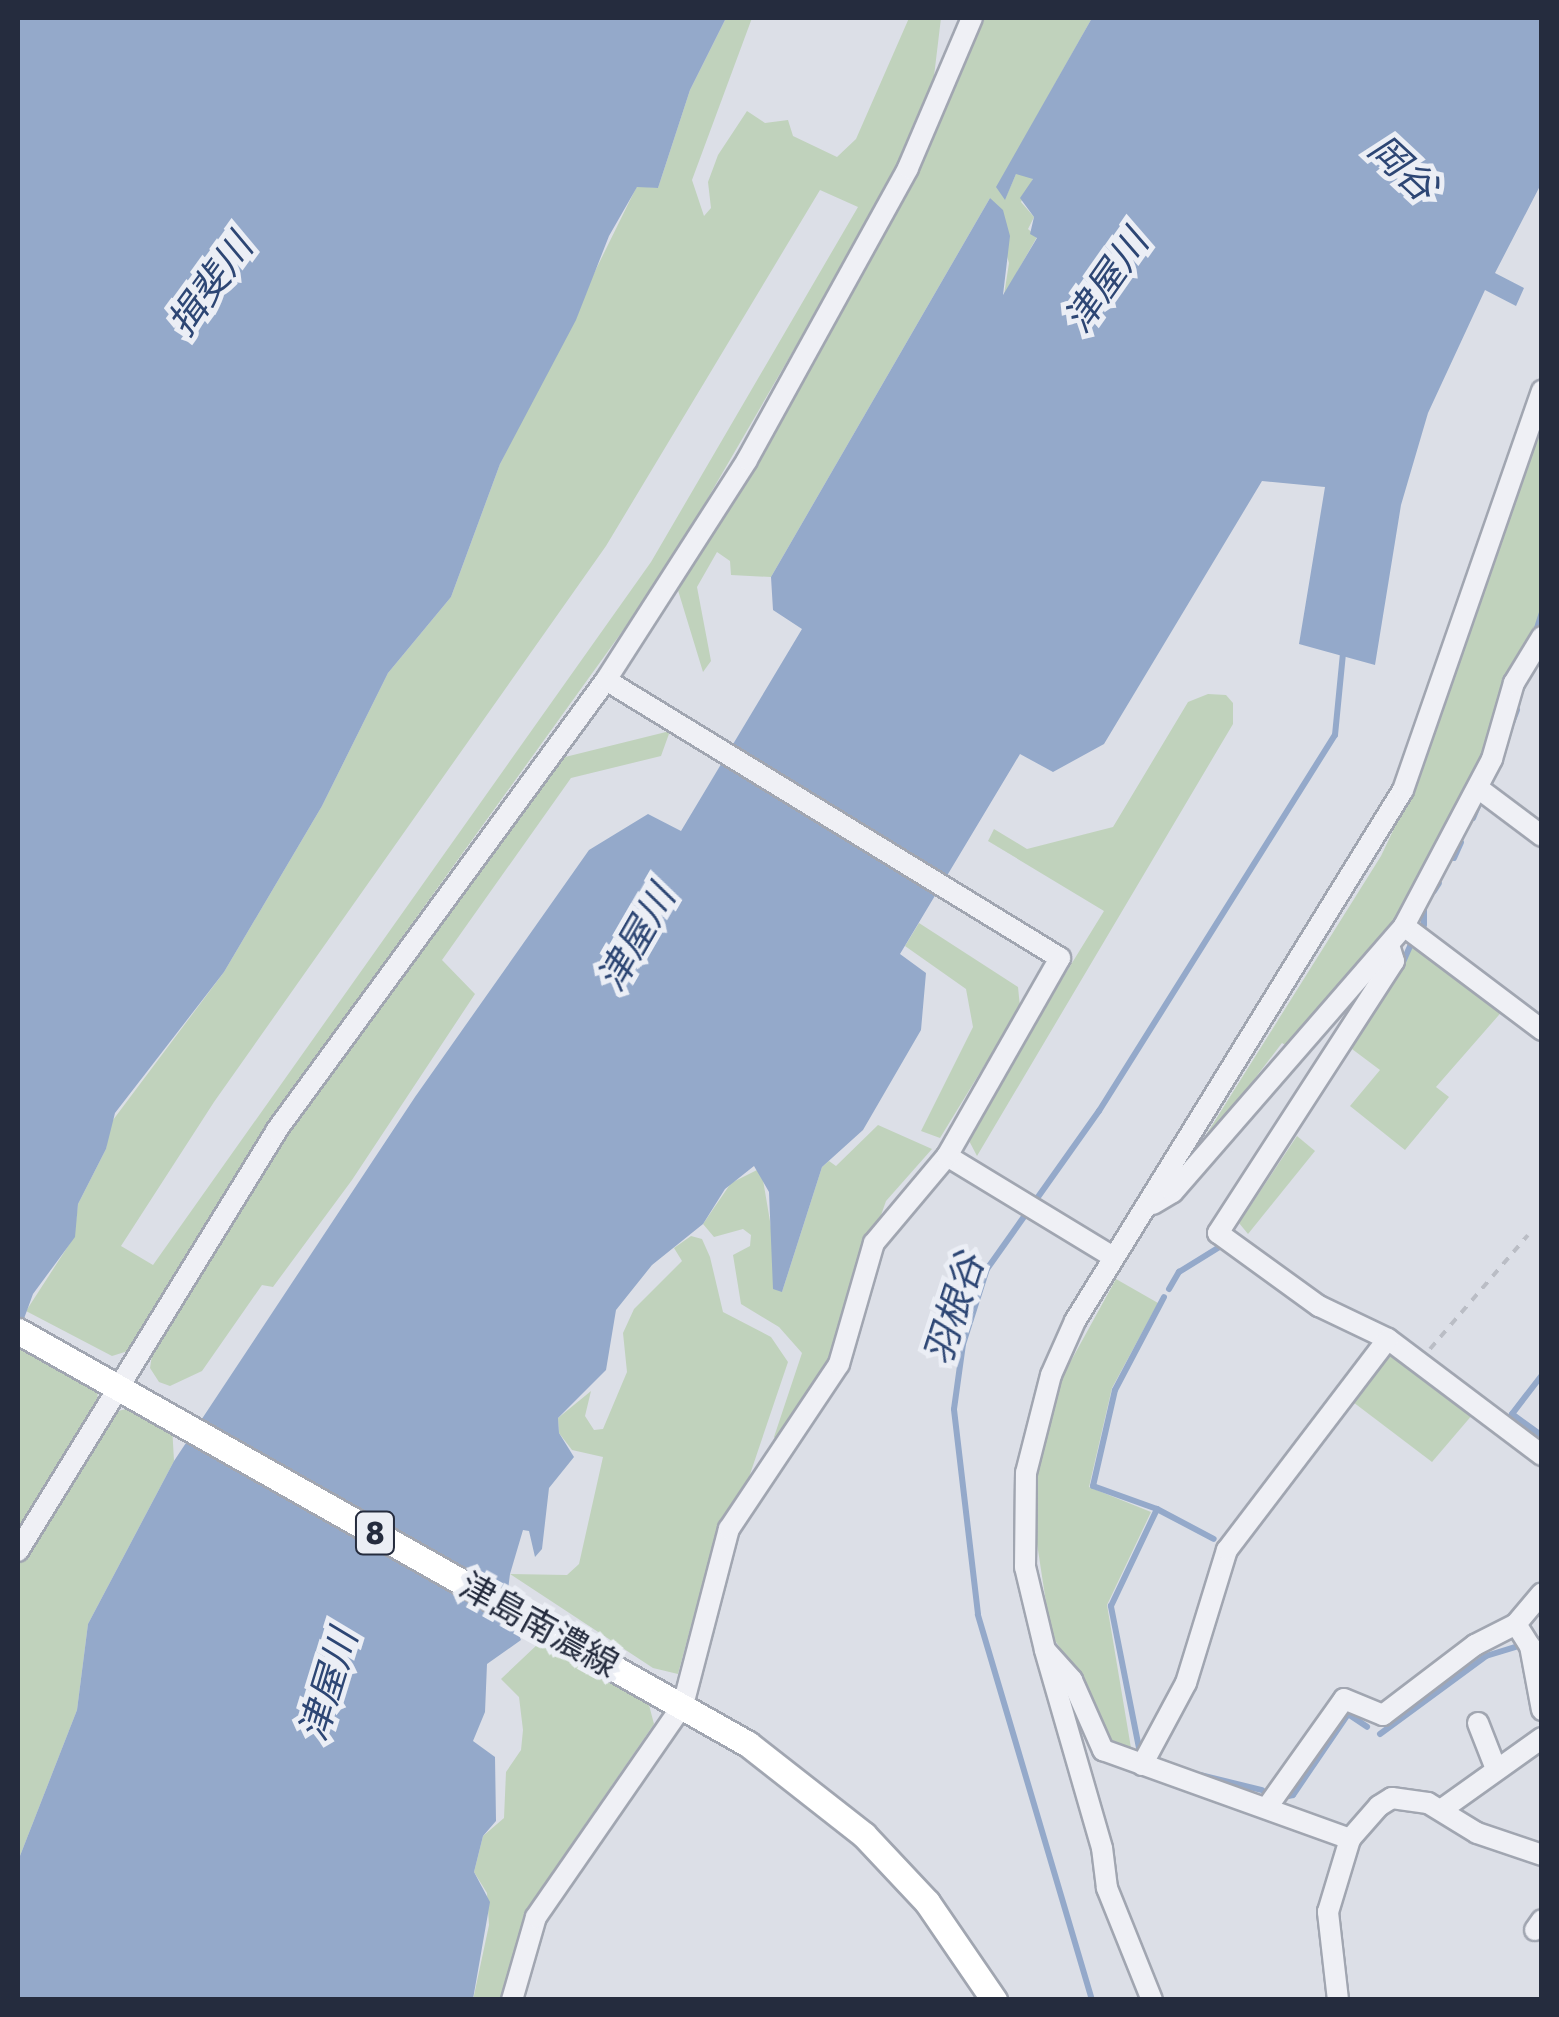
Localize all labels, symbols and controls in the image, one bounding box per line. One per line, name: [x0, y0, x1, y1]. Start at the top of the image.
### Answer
water label: 岡谷: [1360, 125, 1446, 211]
water label: 津屋川: [1055, 221, 1157, 341]
water label: 揖斐川: [158, 225, 262, 345]
water label: 津屋川: [588, 877, 684, 999]
water label: 羽根谷: [915, 1248, 993, 1370]
road number: 8: [352, 1506, 398, 1560]
street label: 津島南濃線: [452, 1564, 626, 1686]
water label: 津屋川: [290, 1624, 366, 1746]

